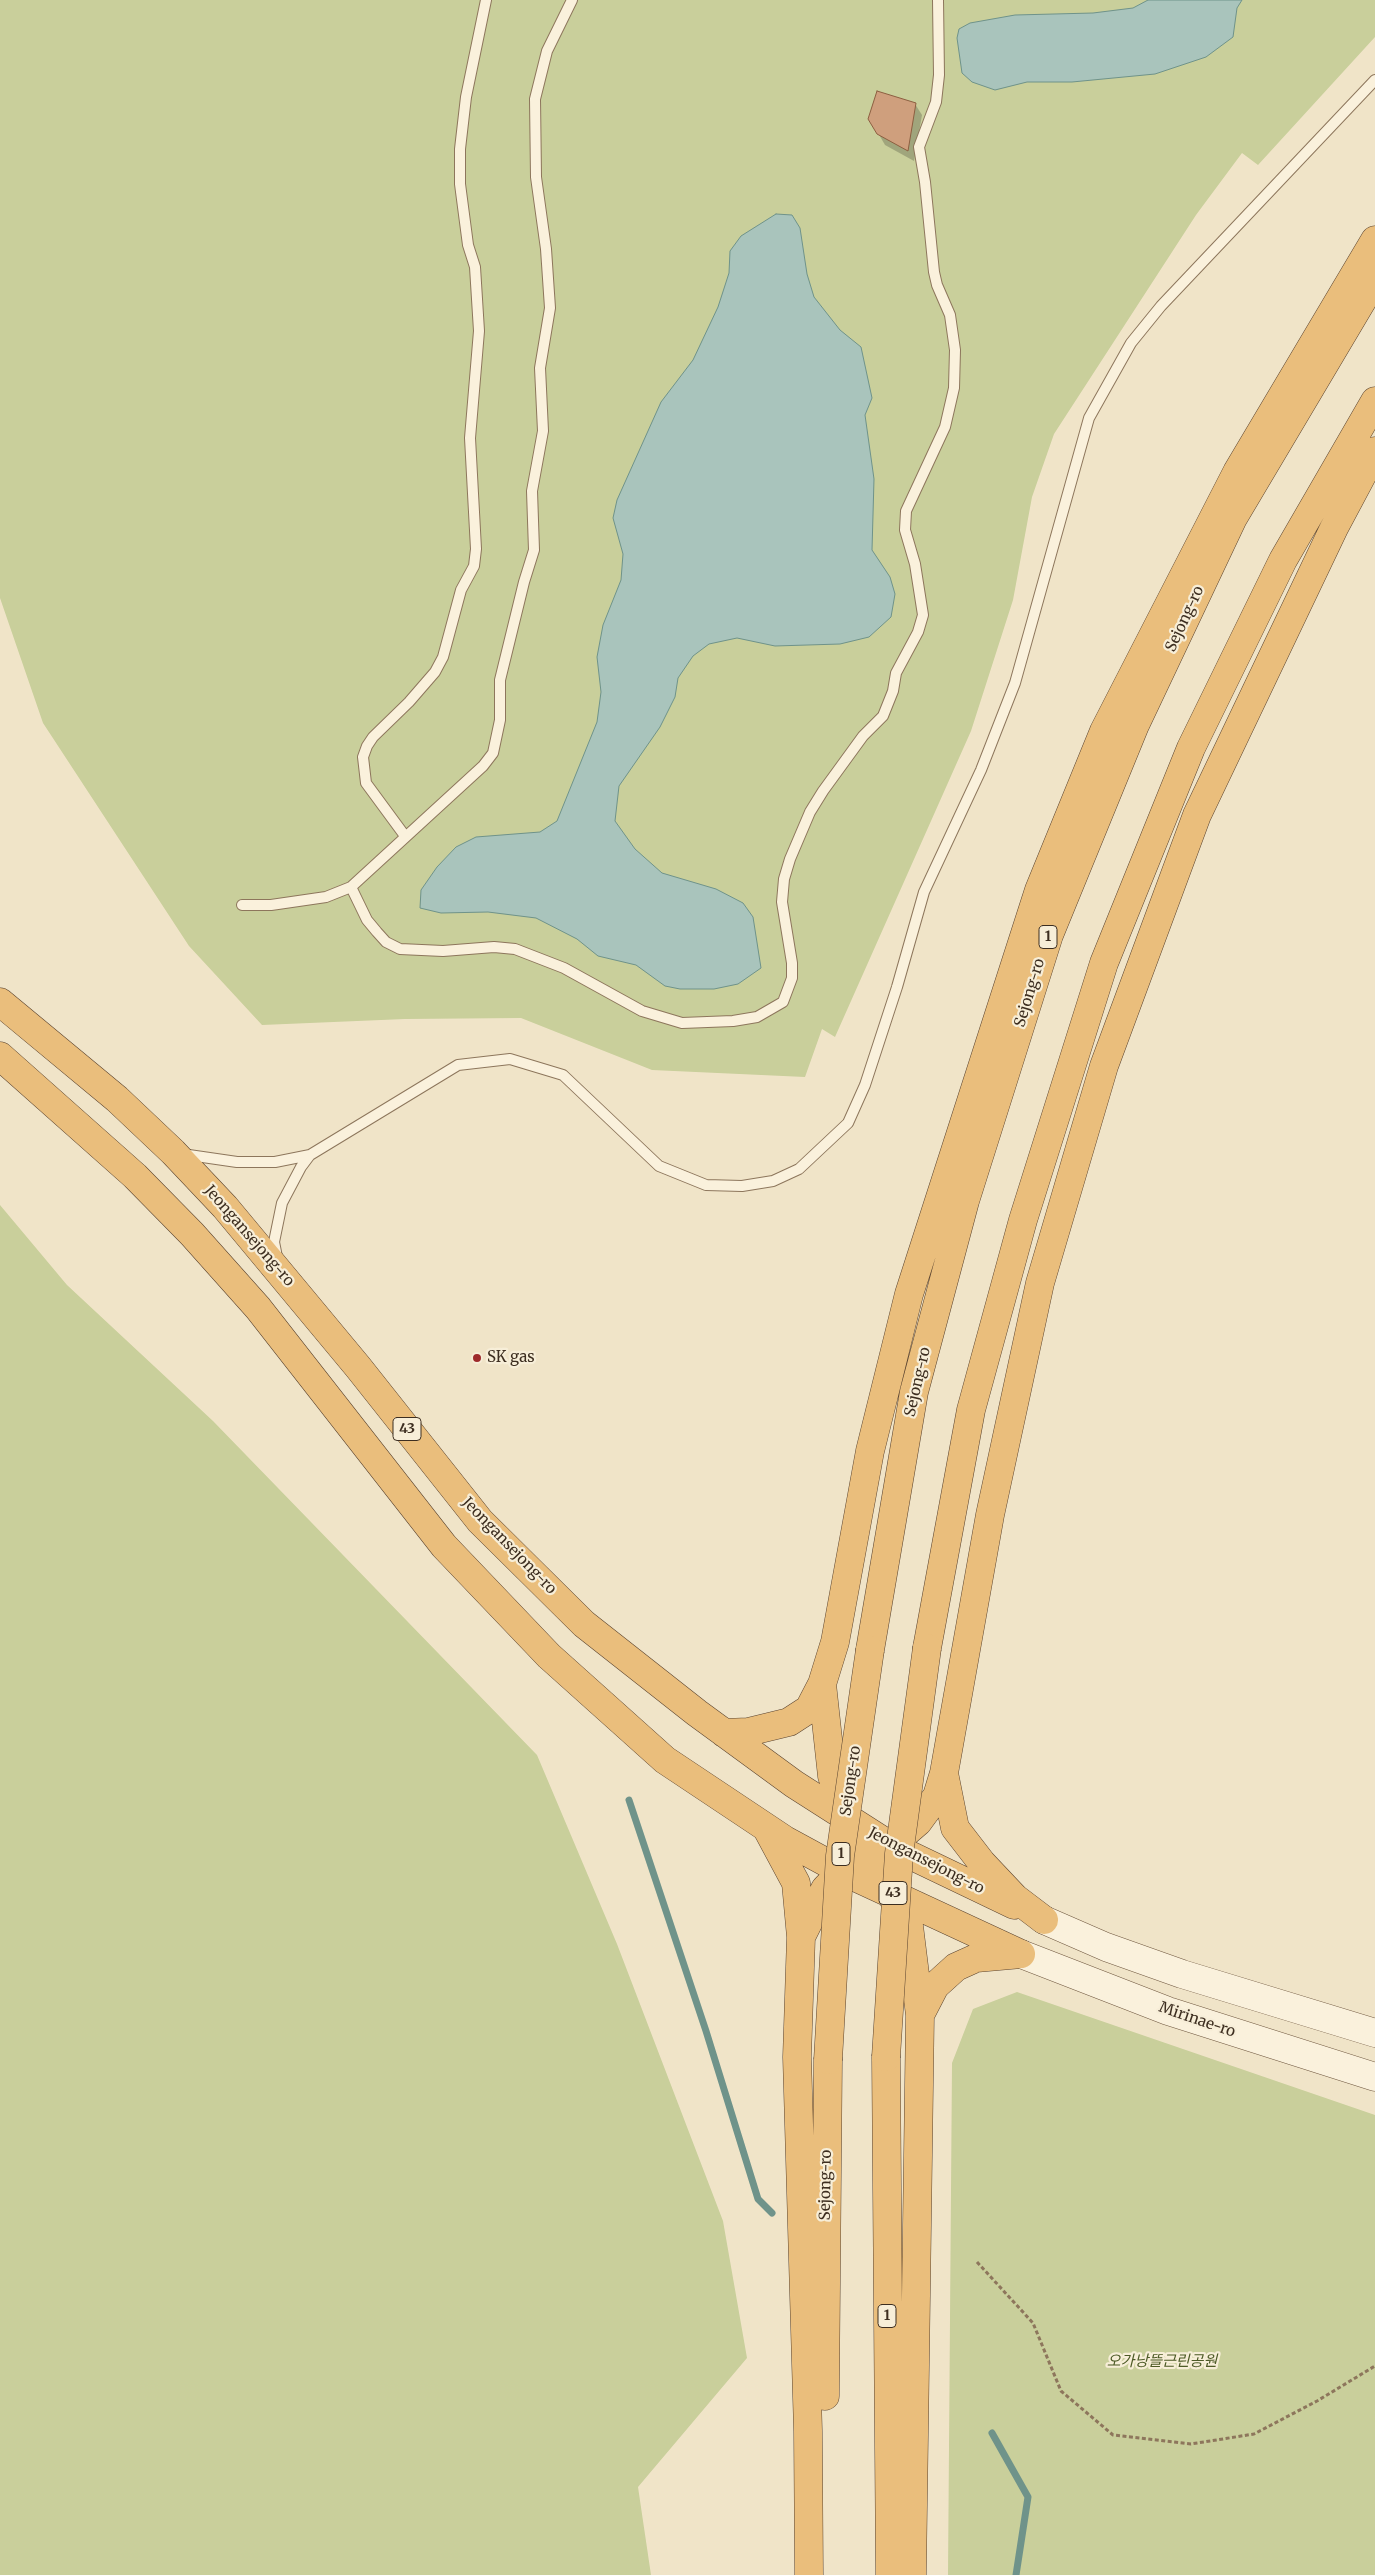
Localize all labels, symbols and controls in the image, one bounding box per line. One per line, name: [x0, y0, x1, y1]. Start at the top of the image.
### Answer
street label: Sejong-ro: [1162, 583, 1208, 655]
road number: 1: [1039, 926, 1057, 949]
street label: Sejong-ro: [1011, 957, 1049, 1029]
street label: Jeongansejong-ro: [200, 1182, 298, 1290]
street label: Sejong-ro: [901, 1346, 935, 1418]
place label: SK gas: [487, 1349, 535, 1367]
marker: SK gas: [471, 1352, 483, 1364]
road number: 43: [393, 1418, 421, 1440]
street label: Jeongansejong-ro: [458, 1494, 560, 1598]
street label: Sejong-ro: [837, 1745, 865, 1817]
street label: Jeongansejong-ro: [865, 1824, 987, 1898]
road number: 1: [832, 1842, 850, 1866]
road number: 43: [879, 1882, 907, 1905]
street label: Mirinae-ro: [1157, 1999, 1237, 2041]
street label: Sejong-ro: [816, 2149, 836, 2221]
road number: 1: [878, 2304, 896, 2328]
park label: 오가낭뜰근린공원: [1107, 2353, 1217, 2371]

